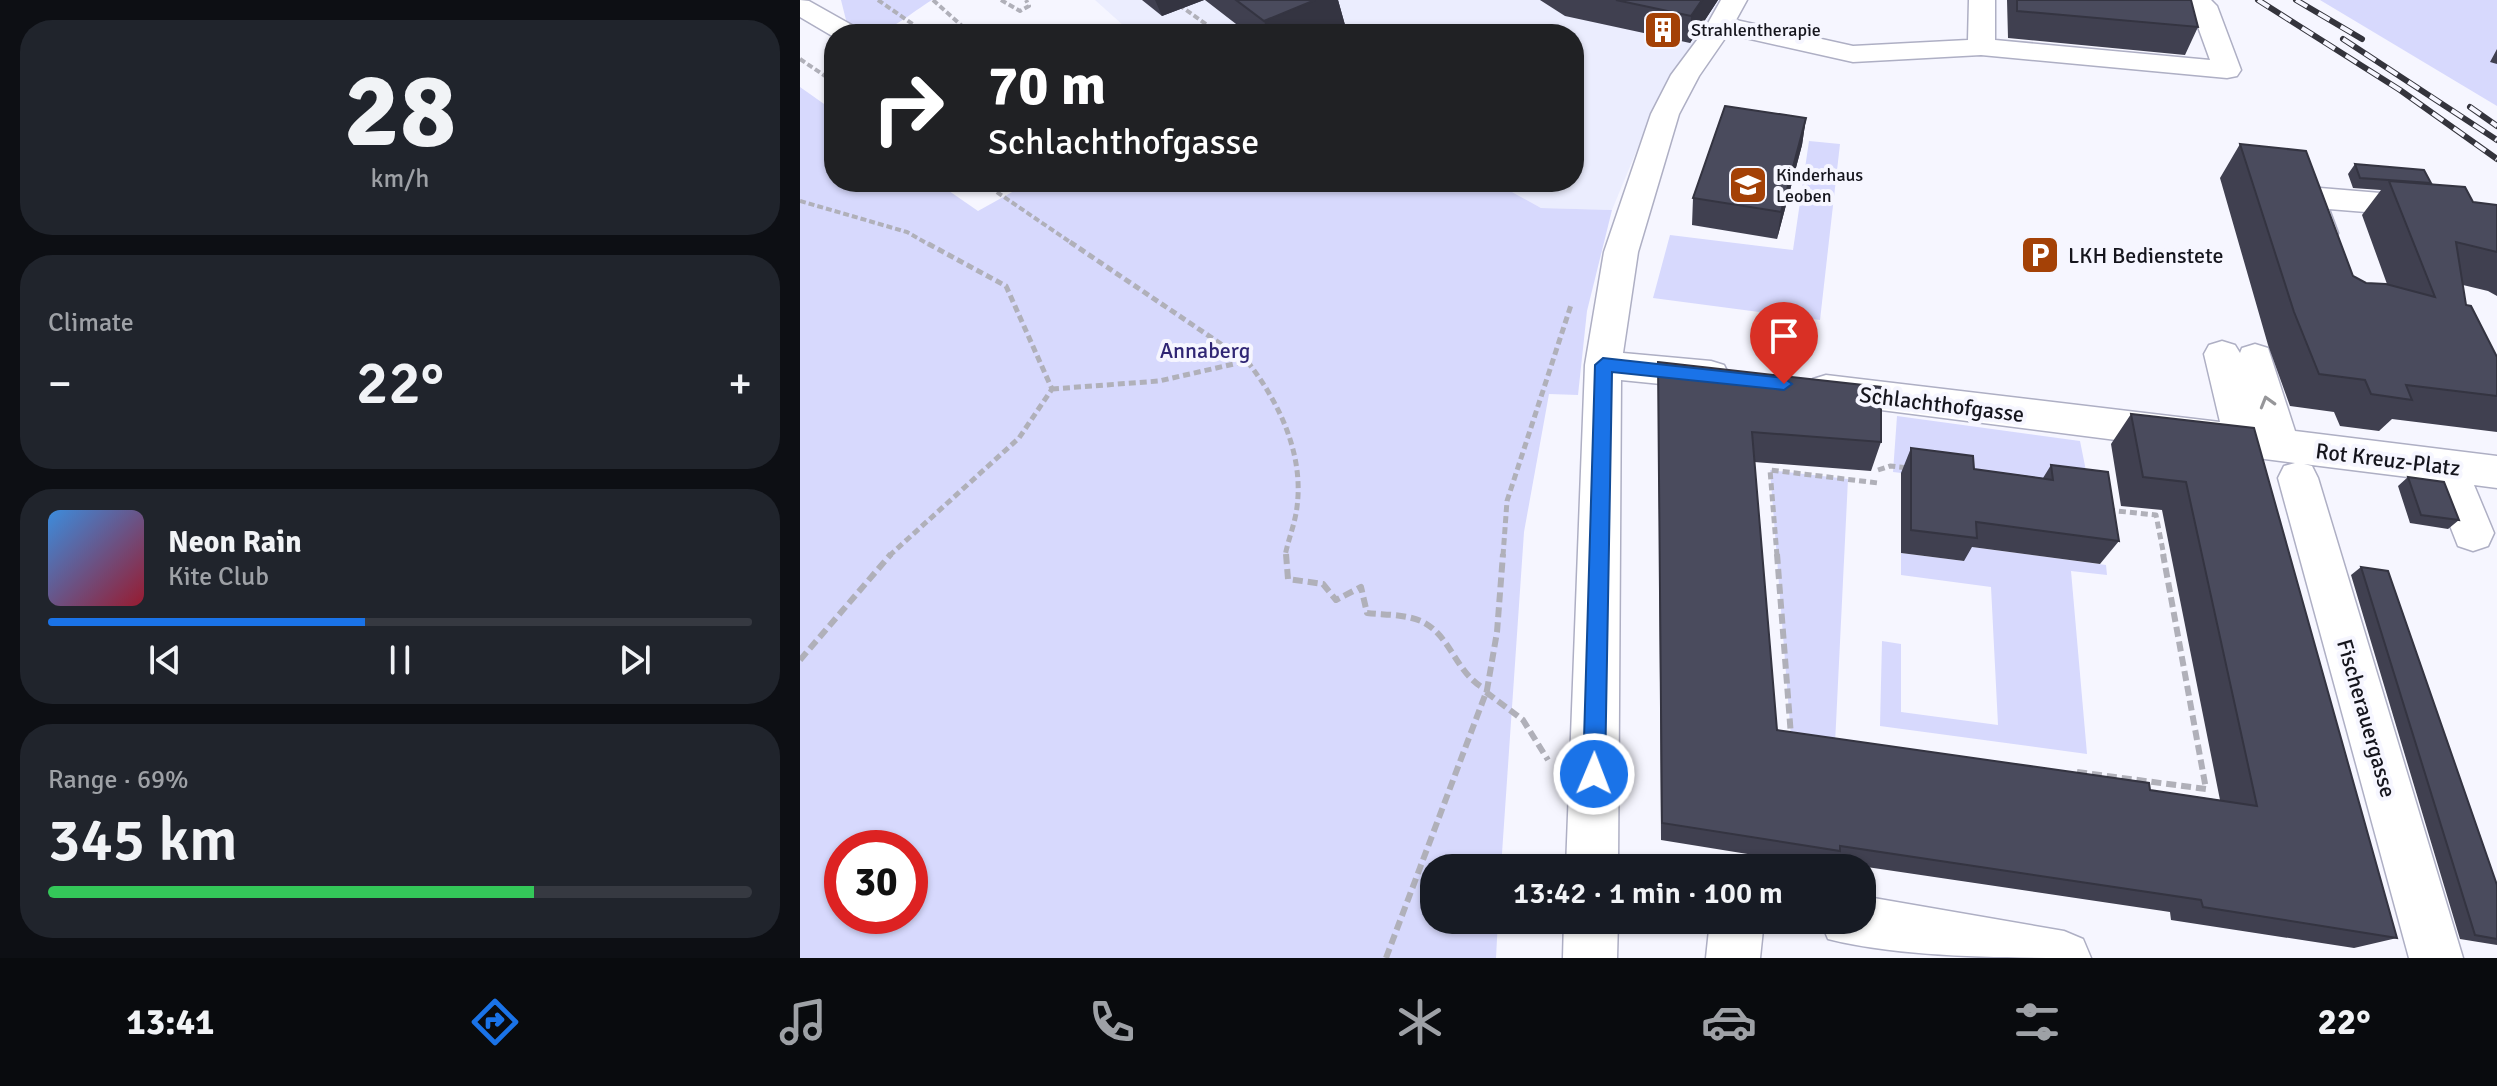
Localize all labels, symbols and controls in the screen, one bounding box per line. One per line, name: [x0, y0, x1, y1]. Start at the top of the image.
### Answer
building icon: Strahlentherapie: [1642, 9, 1684, 51]
place label: Strahlentherapie: [1691, 19, 1821, 41]
text: 28: [344, 47, 456, 175]
text: 70 m: [988, 51, 1106, 120]
icon: right: [856, 56, 960, 160]
text: Schlachthofgasse: [988, 120, 1259, 165]
text: km/h: [371, 163, 429, 195]
school or university icon: Kinderhaus Leoben: [1727, 164, 1769, 206]
place label: Kinderhaus Leoben: [1776, 164, 1863, 207]
parking icon: LKH Bedienstete: [2019, 234, 2061, 276]
place label: LKH Bedienstete: [2068, 242, 2224, 269]
pin: [1750, 302, 1818, 384]
text: Climate: [48, 307, 134, 339]
icon: arrive: [1762, 314, 1806, 358]
park label: Annaberg: [1160, 337, 1250, 364]
text: 22°: [356, 347, 444, 421]
text: −: [48, 357, 72, 411]
text: +: [728, 357, 752, 411]
street label: Schlachthofgasse: [1858, 381, 2026, 428]
one-way arrow: [2260, 395, 2276, 409]
street label: Rot Kreuz-Platz: [2314, 437, 2462, 482]
text: Neon Rain: [168, 524, 302, 561]
text: Kite Club: [168, 561, 269, 593]
street label: Fischerauergasse: [2331, 636, 2402, 800]
icon: previous: [143, 638, 187, 682]
icon: pause: [378, 638, 422, 682]
icon: next: [613, 638, 657, 682]
position arrow: [1552, 732, 1636, 816]
text: Range · 69%: [48, 764, 189, 796]
text: 345 km: [48, 804, 237, 878]
speed limit sign: 30: [824, 830, 928, 934]
text: 13:42 · 1 min · 100 m: [1513, 875, 1783, 912]
icon: directions: [467, 994, 523, 1050]
icon: music: [775, 994, 831, 1050]
icon: phone: [1084, 994, 1140, 1050]
icon: climate: [1392, 994, 1448, 1050]
icon: car: [1701, 994, 1757, 1050]
icon: filters: [2009, 994, 2065, 1050]
text: 13:41: [126, 1000, 215, 1045]
text: 22°: [2317, 1000, 2371, 1045]

